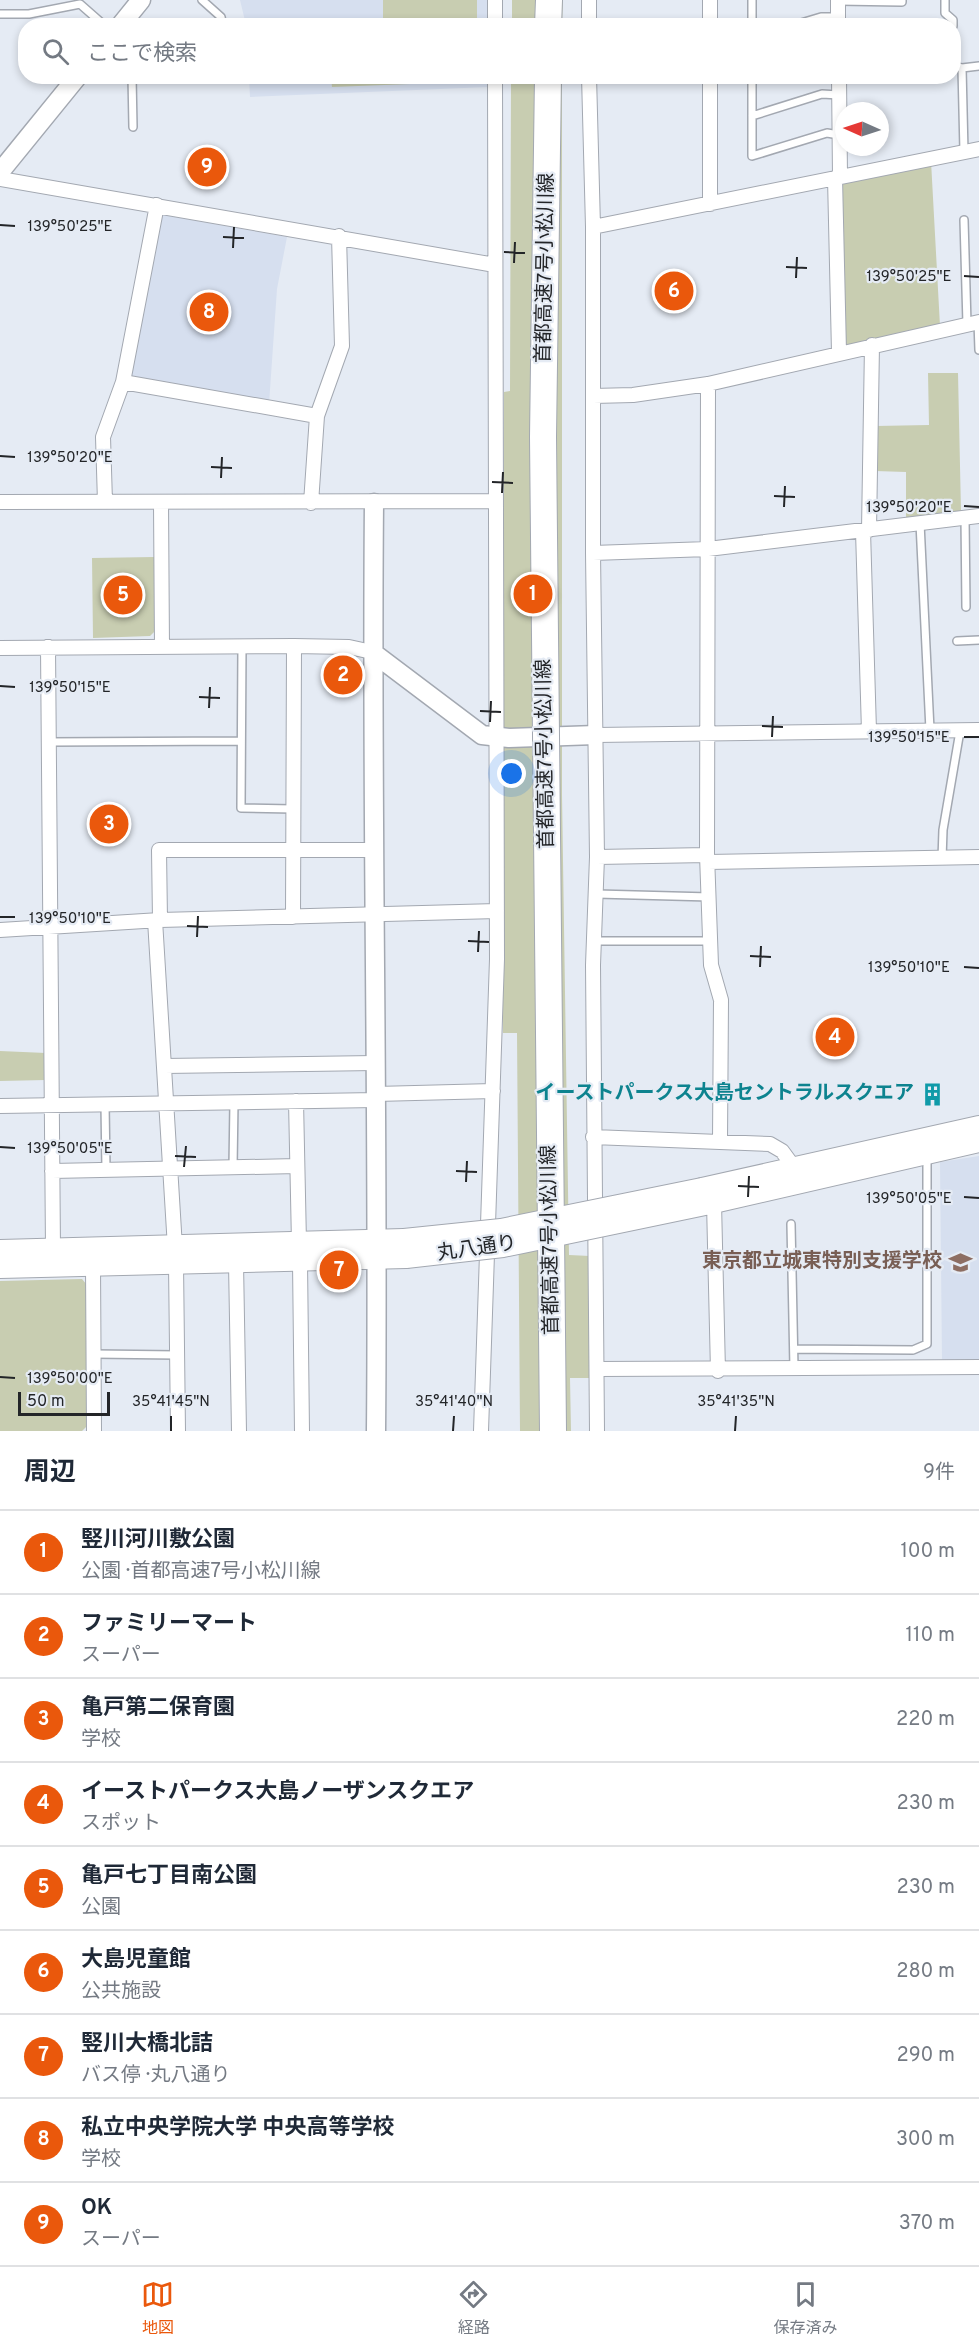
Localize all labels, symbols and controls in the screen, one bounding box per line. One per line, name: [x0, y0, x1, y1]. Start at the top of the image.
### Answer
search box: [18, 18, 961, 84]
icon: search: [39, 35, 72, 68]
text: ここで検索: [87, 41, 197, 68]
north arrow: [835, 102, 889, 156]
pin: 9: [188, 144, 226, 190]
street label: 首都高速7号小松川線: [531, 173, 561, 363]
text: 139°50'25"E: [27, 218, 113, 237]
pin: 6: [654, 268, 694, 314]
text: 139°50'25"E: [866, 268, 952, 287]
pin: 8: [190, 290, 228, 334]
text: 139°50'20"E: [27, 449, 113, 468]
text: 139°50'20"E: [866, 499, 952, 518]
pin: 5: [104, 572, 142, 618]
pin: 1: [514, 572, 552, 616]
pin: 2: [324, 652, 362, 698]
street label: 首都高速7号小松川線: [531, 659, 561, 849]
text: 139°50'15"E: [29, 679, 111, 698]
text: 139°50'15"E: [868, 729, 950, 748]
your location: [497, 759, 526, 788]
pin: 3: [90, 802, 128, 846]
text: 139°50'10"E: [29, 910, 111, 929]
text: 139°50'10"E: [868, 959, 950, 978]
pin: 4: [816, 1014, 854, 1060]
place label: イーストパークス大島セントラルスクエア: [536, 1081, 914, 1107]
building icon: イーストパークス大島セントラルスクエア: [919, 1081, 945, 1107]
text: 139°50'05"E: [27, 1140, 113, 1159]
street label: 首都高速7号小松川線: [536, 1145, 566, 1335]
text: 139°50'05"E: [866, 1190, 952, 1209]
street label: 丸八通り: [436, 1231, 518, 1267]
pin: 7: [320, 1248, 358, 1292]
place label: 東京都立城東特別支援学校: [702, 1249, 942, 1275]
school or university icon: 東京都立城東特別支援学校: [947, 1249, 973, 1275]
text: 139°50'00"E: [27, 1370, 113, 1389]
scale bar: [18, 1389, 110, 1416]
text: 50 m: [27, 1392, 65, 1412]
text: 35°41'45"N: [132, 1393, 210, 1412]
text: 35°41'40"N: [415, 1393, 493, 1412]
text: 35°41'35"N: [697, 1393, 775, 1412]
text: 周辺: [24, 1457, 76, 1490]
text: 9件: [923, 1460, 955, 1486]
text: 竪川河川敷公園: [81, 1527, 235, 1554]
text: 1: [40, 1539, 48, 1565]
text: 100 m: [900, 1539, 955, 1565]
text: 公園 · 首都高速7号小松川線: [81, 1559, 321, 1585]
text: ファミリーマート: [81, 1611, 257, 1638]
text: 2: [37, 1623, 50, 1649]
text: 110 m: [906, 1623, 955, 1649]
text: スーパー: [81, 1643, 161, 1669]
text: 亀戸第二保育園: [81, 1695, 235, 1722]
text: 3: [38, 1707, 50, 1733]
text: 220 m: [896, 1707, 955, 1733]
text: 学校: [81, 1727, 121, 1753]
text: イーストパークス大島ノーザンスクエア: [81, 1779, 474, 1806]
text: 4: [37, 1791, 50, 1817]
text: 230 m: [896, 1791, 955, 1817]
text: スポット: [81, 1811, 161, 1837]
text: 亀戸七丁目南公園: [81, 1863, 257, 1890]
text: 5: [37, 1875, 50, 1901]
text: 230 m: [896, 1875, 955, 1901]
text: 公園: [81, 1895, 121, 1921]
text: 大島児童館: [81, 1947, 191, 1974]
text: 6: [37, 1959, 50, 1985]
text: 280 m: [896, 1959, 955, 1985]
text: 公共施設: [81, 1979, 161, 2005]
text: 竪川大橋北詰: [81, 2031, 213, 2058]
text: 7: [38, 2043, 49, 2069]
text: 290 m: [897, 2043, 955, 2069]
text: バス停 · 丸八通り: [81, 2063, 230, 2089]
text: 私立中央学院大学 中央高等学校: [81, 2115, 395, 2142]
text: 8: [37, 2127, 50, 2153]
text: 300 m: [896, 2127, 955, 2153]
text: 学校: [81, 2147, 121, 2173]
text: OK: [81, 2195, 112, 2222]
text: 9: [37, 2211, 50, 2237]
text: 370 m: [899, 2211, 955, 2237]
text: スーパー: [81, 2227, 161, 2253]
tab: 地図: [141, 2278, 174, 2339]
tab: 経路: [457, 2278, 490, 2339]
tab: 保存済み: [773, 2278, 837, 2339]

